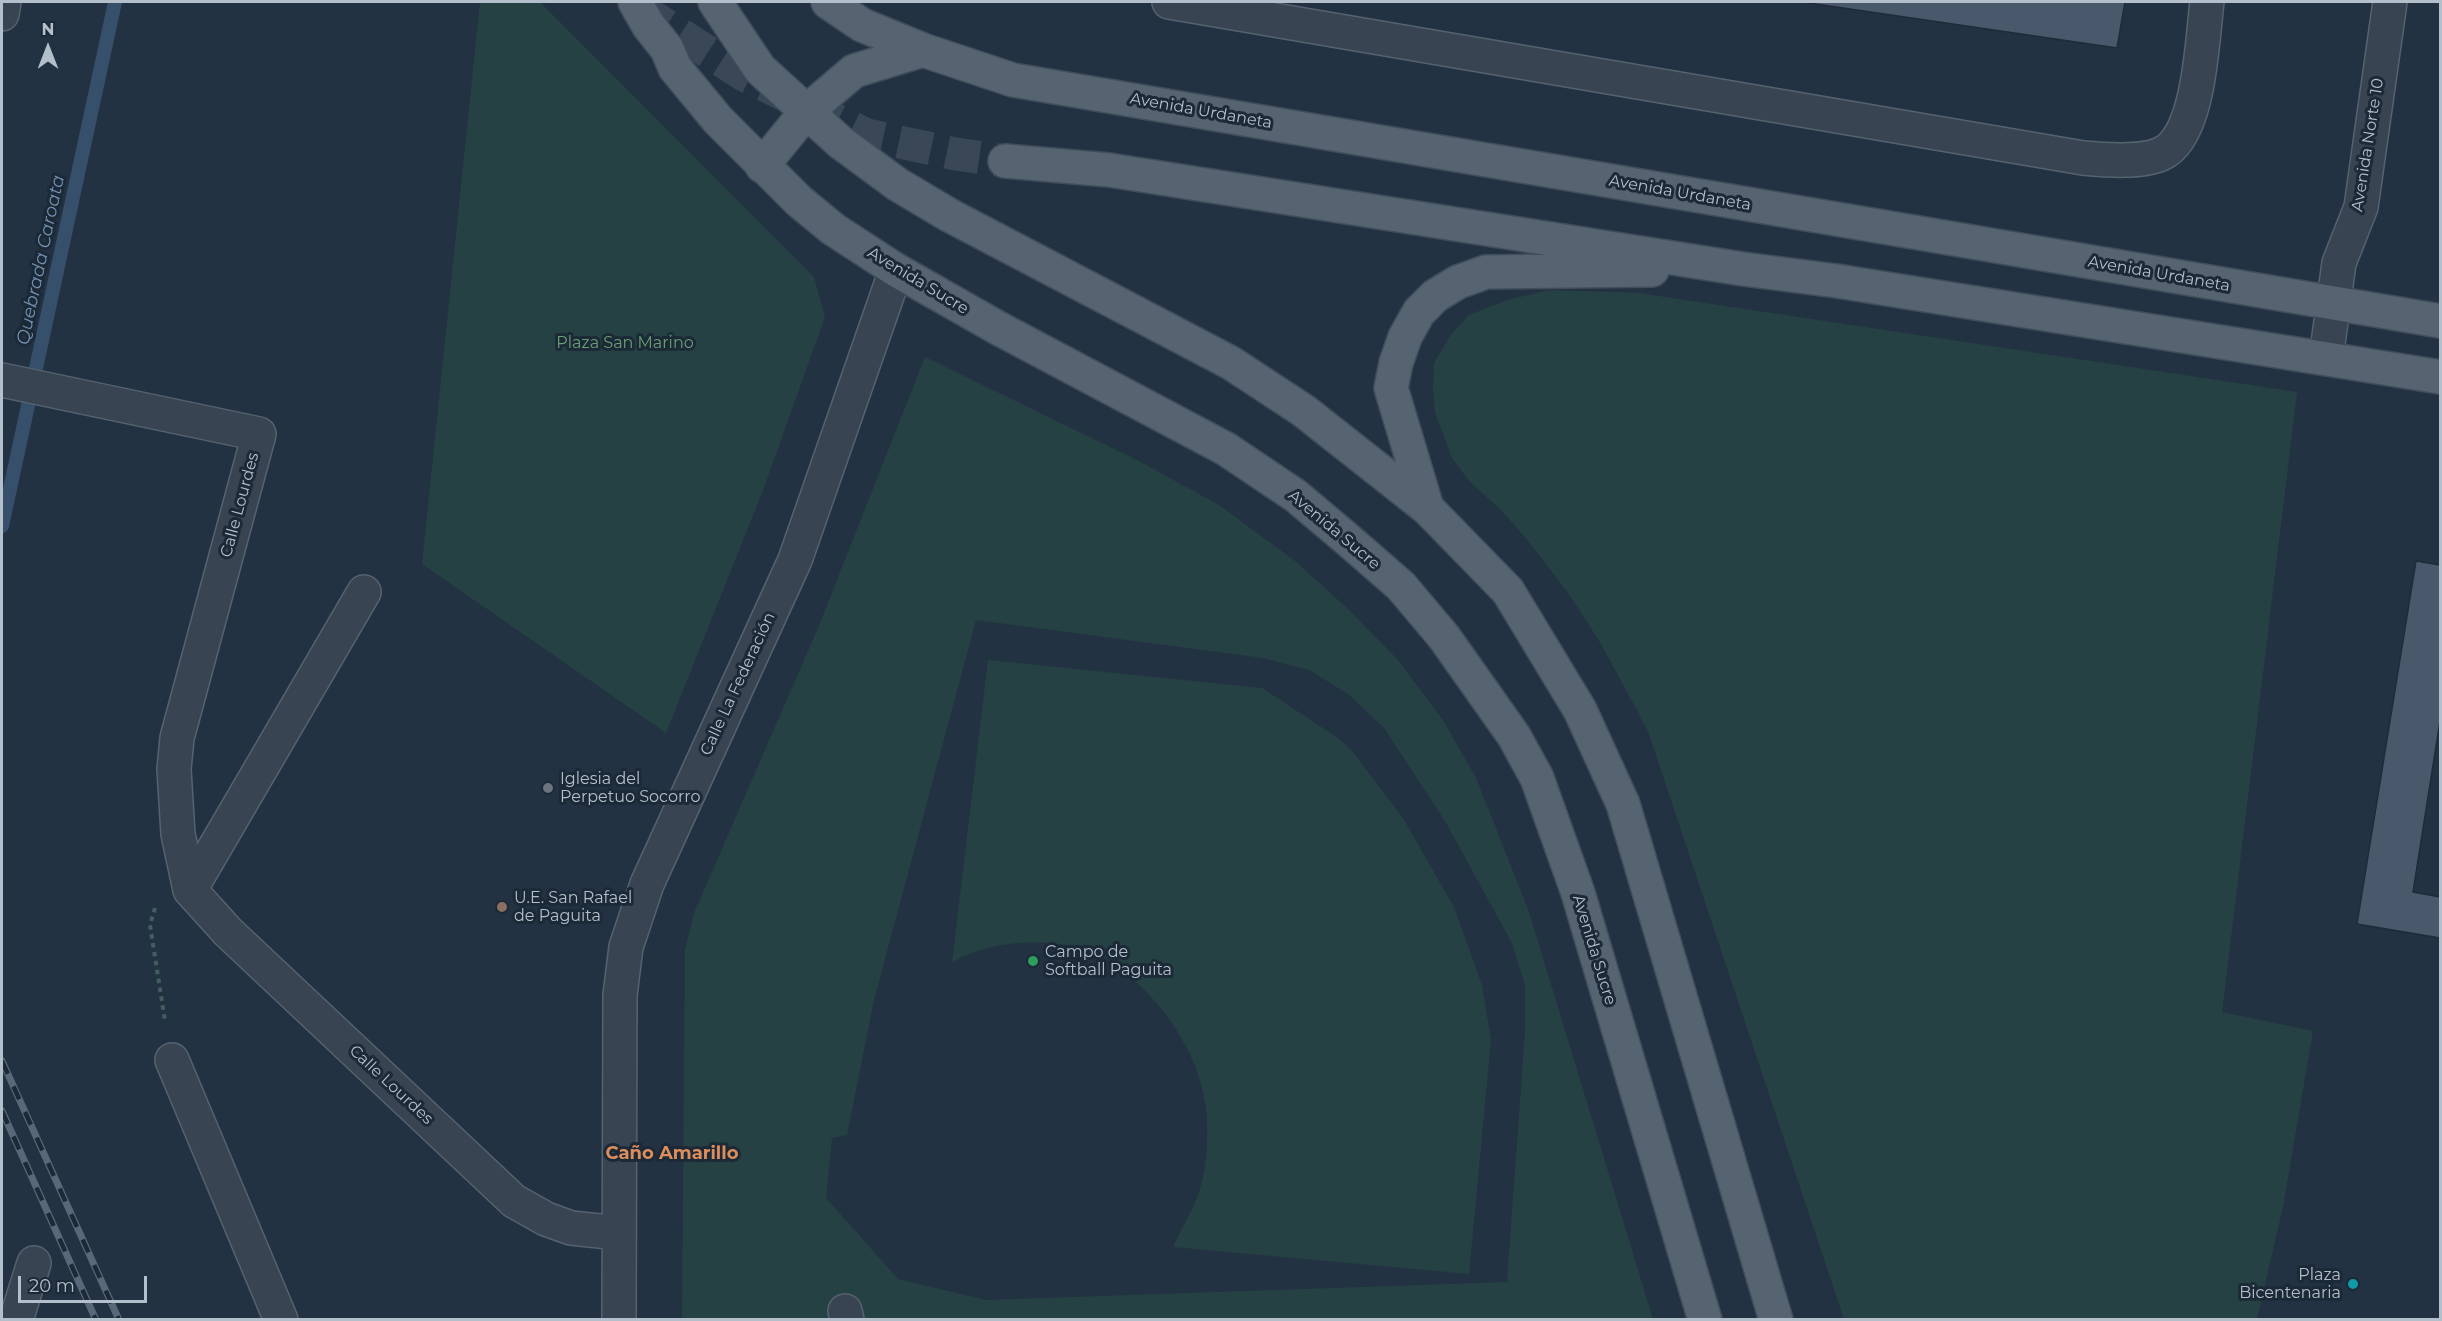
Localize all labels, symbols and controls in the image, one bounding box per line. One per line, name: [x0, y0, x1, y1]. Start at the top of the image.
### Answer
north arrow: [18, 18, 78, 78]
text: N: [42, 20, 54, 39]
street label: Avenida Norte 10: [2348, 77, 2388, 213]
street label: Avenida Urdaneta: [1128, 89, 1274, 133]
street label: Avenida Urdaneta: [1607, 171, 1753, 215]
water label: Quebrada Caroata: [12, 173, 70, 347]
street label: Avenida Sucre: [864, 243, 972, 319]
street label: Avenida Urdaneta: [2086, 252, 2232, 296]
park label: Plaza San Marino: [556, 333, 694, 353]
street label: Calle Lourdes: [217, 450, 263, 560]
street label: Avenida Sucre: [1284, 486, 1384, 574]
street label: Calle La Federación: [696, 610, 780, 758]
place label: Iglesia del Perpetuo Socorro: [560, 769, 701, 807]
marker: Iglesia del Perpetuo Socorro: [541, 781, 555, 795]
place label: U.E. San Rafael de Paguita: [514, 888, 632, 926]
street label: Avenida Sucre: [1568, 893, 1620, 1007]
marker: U.E. San Rafael de Paguita: [495, 900, 509, 914]
place label: Campo de Softball Paguita: [1045, 942, 1172, 980]
marker: Campo de Softball Paguita: [1026, 954, 1040, 968]
street label: Calle Lourdes: [345, 1041, 437, 1129]
district label: Caño Amarillo: [606, 1143, 738, 1165]
scale bar: [21, 1264, 150, 1302]
place label: Plaza Bicentenaria: [2239, 1265, 2341, 1303]
text: 20 m: [29, 1275, 75, 1297]
marker: Plaza Bicentenaria: [2346, 1277, 2360, 1291]

